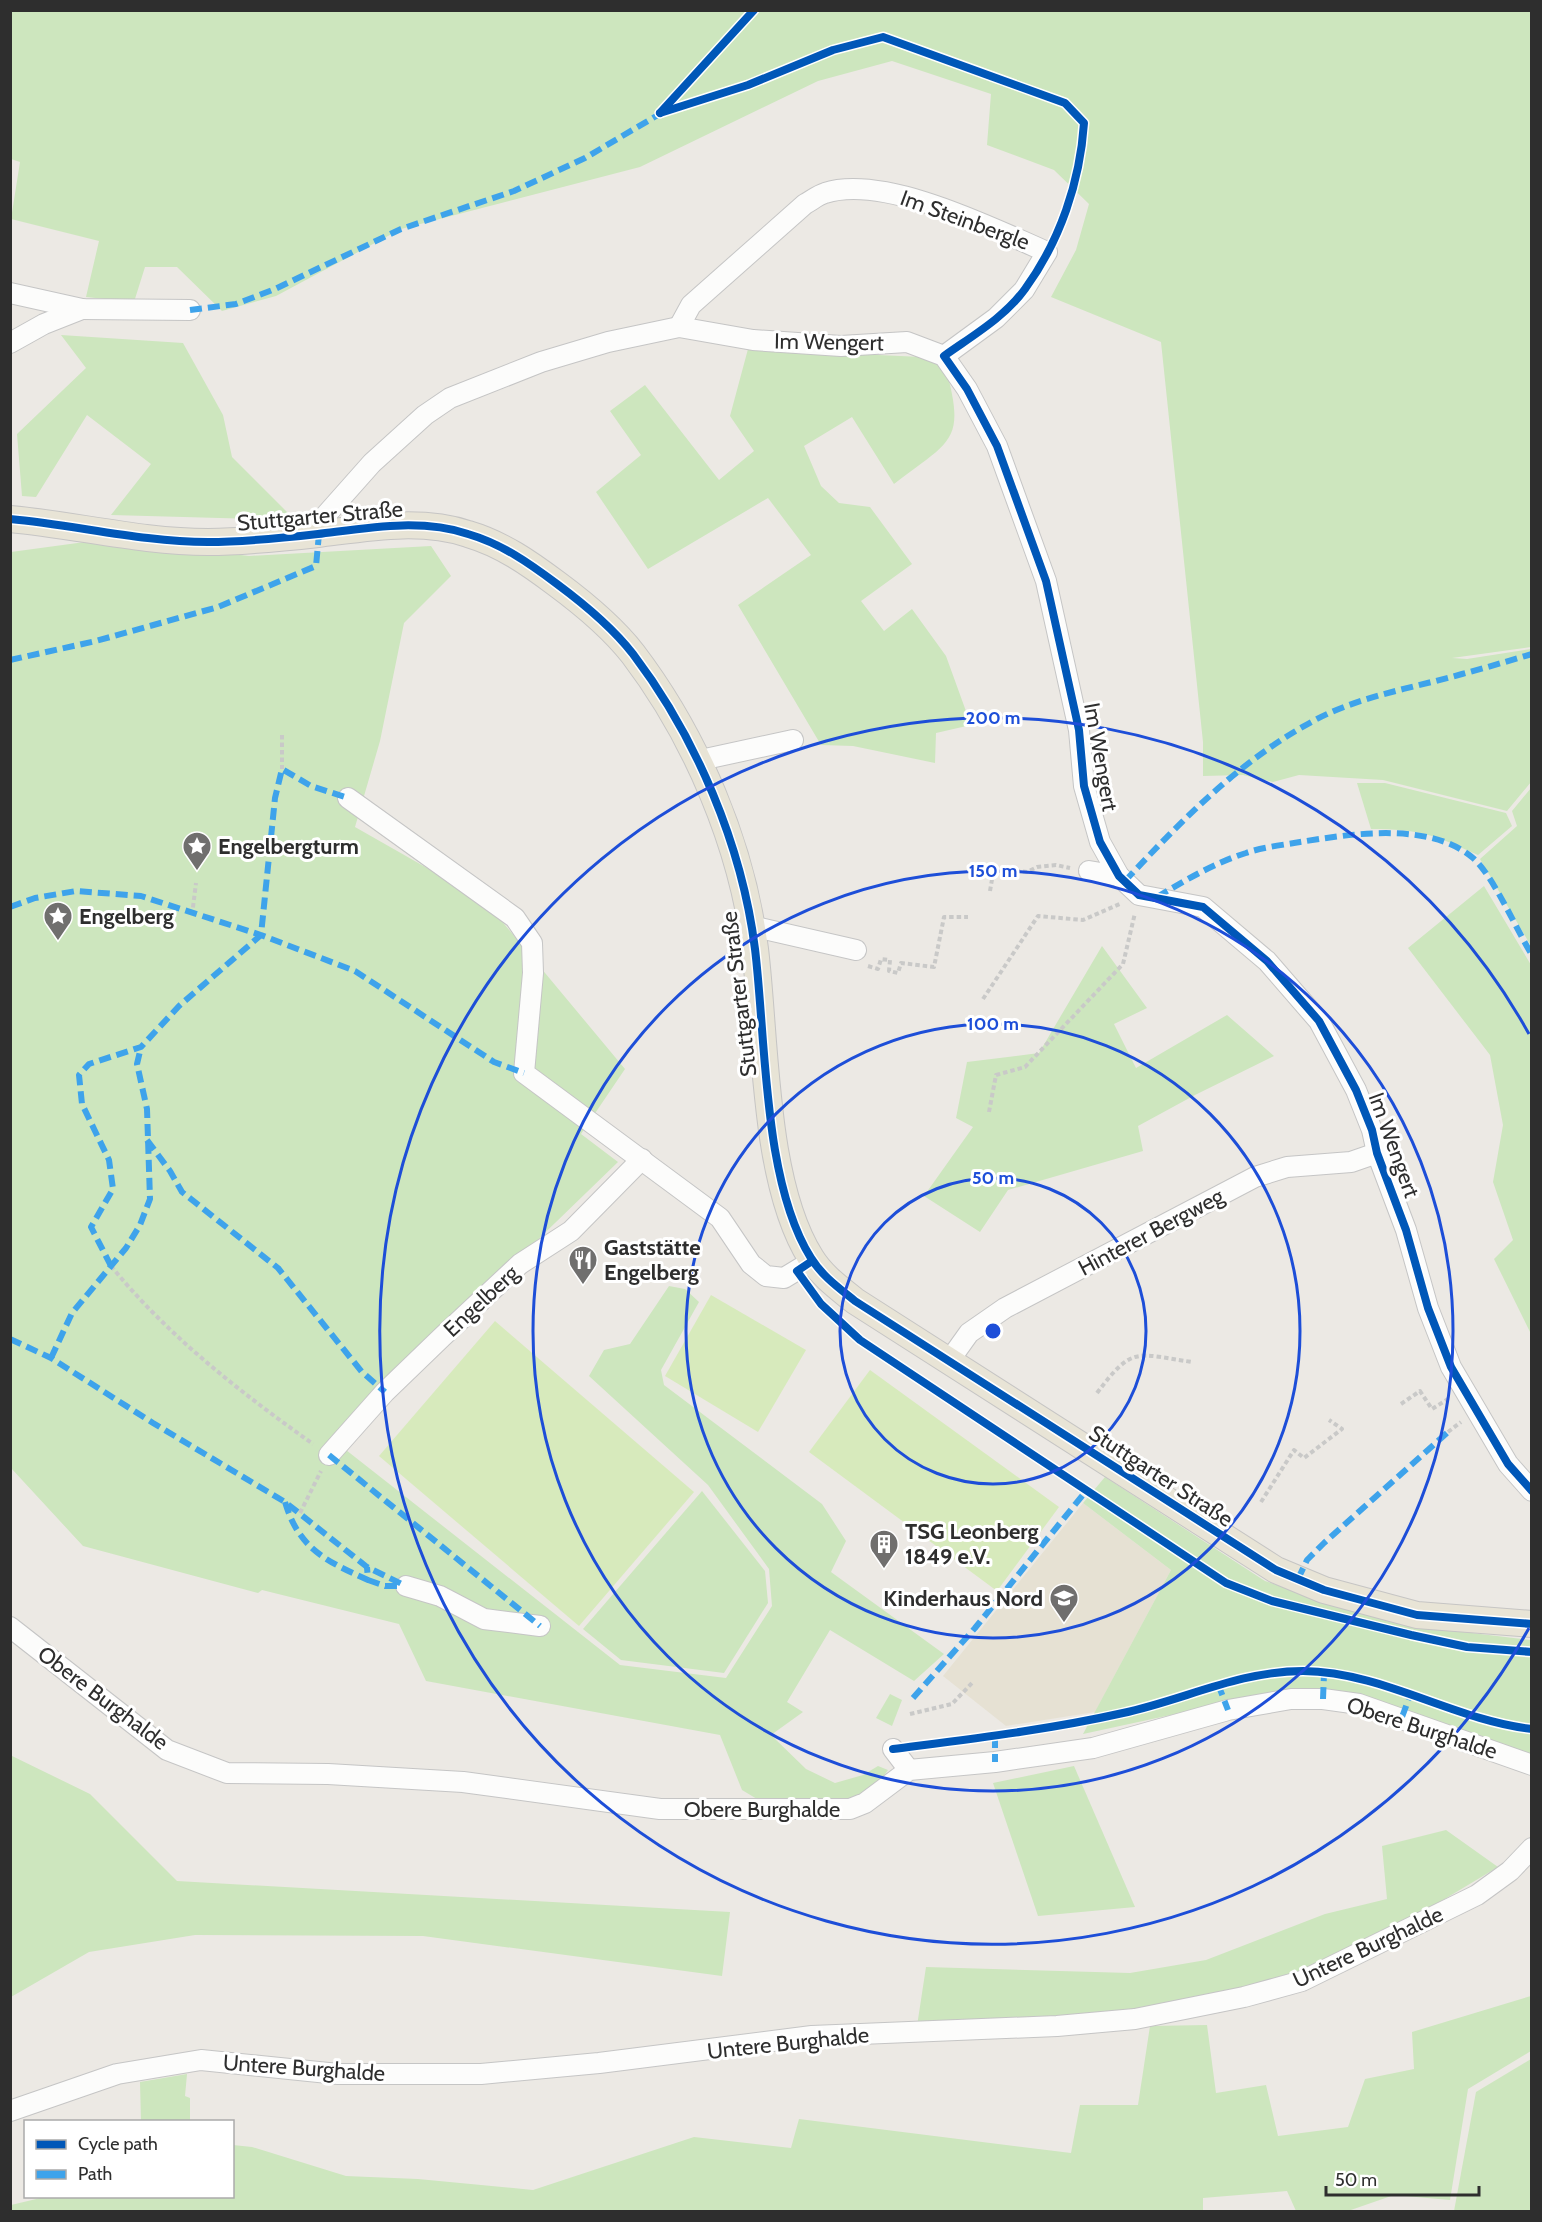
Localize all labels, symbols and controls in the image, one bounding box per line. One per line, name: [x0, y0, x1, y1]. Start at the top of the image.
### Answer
street label: Im Steinbergle: [897, 184, 1033, 256]
street label: Im Wengert: [774, 328, 885, 356]
street label: Stuttgarter Straße: [236, 495, 404, 537]
street label: Im Wengert: [1078, 701, 1124, 814]
text: 200 m: [966, 707, 1020, 729]
place icon: Engelbergturm: [181, 830, 213, 872]
place label: Engelbergturm: [218, 833, 359, 860]
text: 150 m: [969, 860, 1017, 882]
place icon: Engelberg: [42, 900, 74, 942]
place label: Engelberg: [79, 903, 174, 930]
street label: Stuttgarter Straße: [715, 910, 763, 1078]
text: 100 m: [967, 1013, 1019, 1035]
street label: Im Wengert: [1363, 1089, 1426, 1202]
text: 50 m: [972, 1167, 1014, 1189]
street label: Hinterer Bergweg: [1074, 1182, 1229, 1282]
place label: Gaststätte Engelberg: [604, 1234, 701, 1286]
restaurant icon: Gaststätte Engelberg: [567, 1244, 599, 1286]
street label: Engelberg: [438, 1259, 525, 1343]
centre of rings: [983, 1321, 1003, 1341]
street label: Stuttgarter Straße: [1084, 1419, 1238, 1533]
place label: TSG Leonberg 1849 e.V.: [905, 1518, 1038, 1570]
building icon: TSG Leonberg 1849 e.V.: [868, 1528, 900, 1570]
school or university icon: Kinderhaus Nord: [1048, 1582, 1080, 1624]
place label: Kinderhaus Nord: [883, 1585, 1043, 1612]
street label: Obere Burghalde: [32, 1640, 174, 1756]
street label: Obere Burghalde: [1343, 1691, 1501, 1765]
street label: Obere Burghalde: [684, 1796, 840, 1823]
street label: Untere Burghalde: [1289, 1900, 1447, 1994]
street label: Untere Burghalde: [706, 2021, 870, 2065]
street label: Untere Burghalde: [222, 2049, 386, 2087]
legend: [24, 2120, 234, 2198]
text: Cycle path: [78, 2133, 158, 2155]
scale bar: [1326, 2159, 1479, 2197]
text: Path: [78, 2163, 112, 2185]
text: 50 m: [1335, 2169, 1377, 2191]

